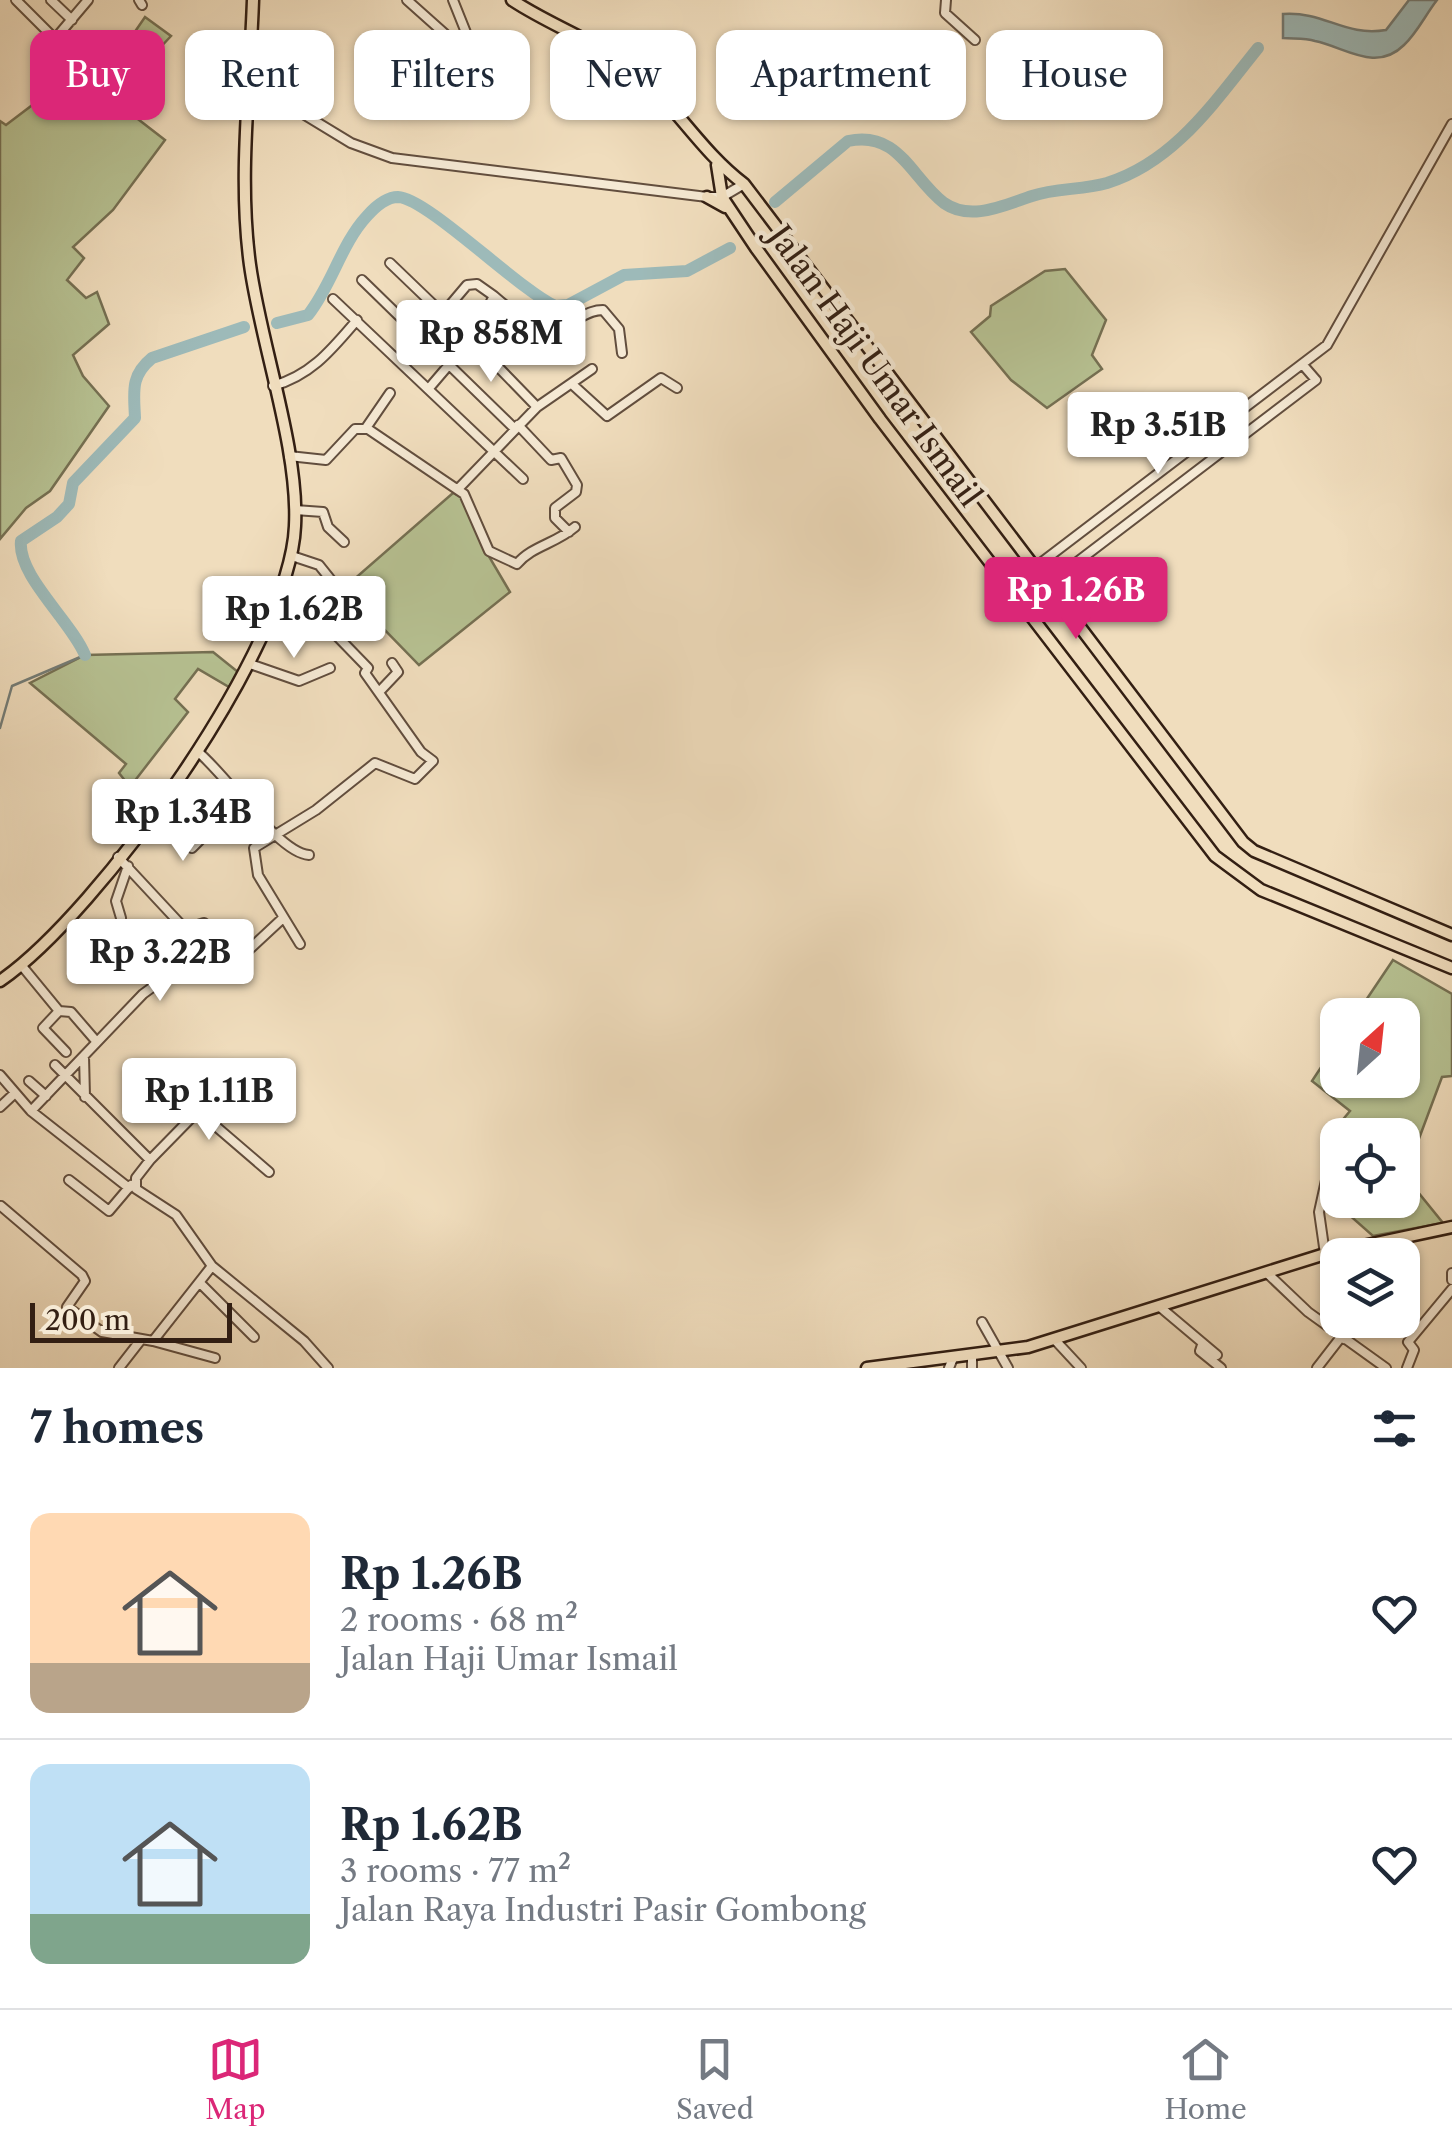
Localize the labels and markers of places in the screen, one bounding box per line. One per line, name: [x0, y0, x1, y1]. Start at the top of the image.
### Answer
pin: Rp 858M: [399, 300, 583, 385]
pin: Rp 3.51B: [1055, 392, 1261, 477]
pin: Rp 1.26B: [973, 557, 1179, 642]
pin: Rp 1.62B: [191, 576, 397, 661]
pin: Rp 1.34B: [80, 779, 286, 864]
pin: Rp 3.22B: [57, 919, 263, 1004]
pin: Rp 1.11B: [106, 1058, 312, 1143]

